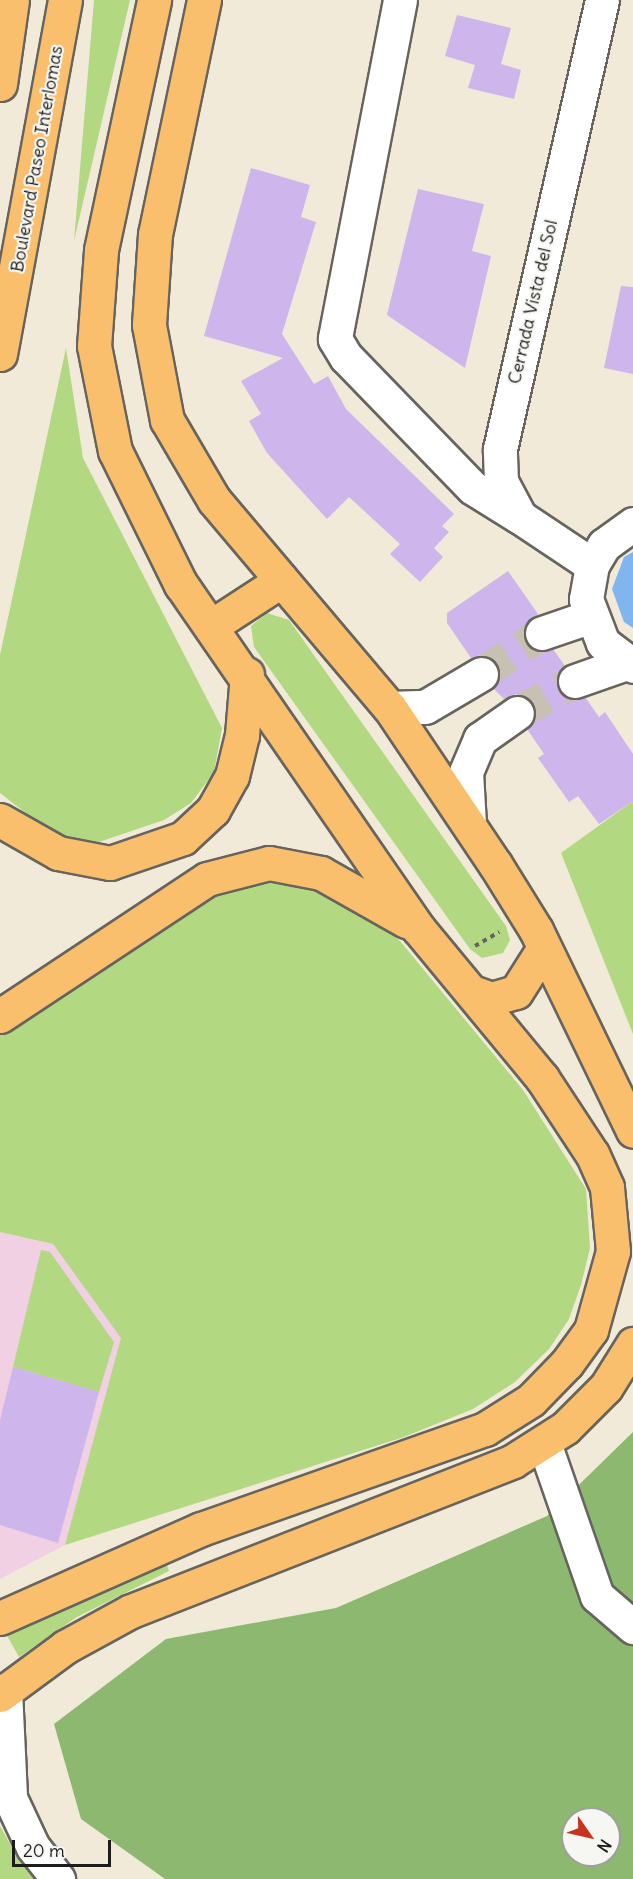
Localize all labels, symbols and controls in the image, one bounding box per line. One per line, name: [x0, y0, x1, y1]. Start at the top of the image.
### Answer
street label: Boulevard Paseo Interlomas: [6, 44, 68, 274]
street label: Cerrada Vista del Sol: [504, 218, 562, 386]
north arrow: [561, 1807, 621, 1867]
scale bar: [15, 1828, 114, 1866]
text: N: [593, 1836, 616, 1856]
text: 20 m: [23, 1839, 65, 1862]

